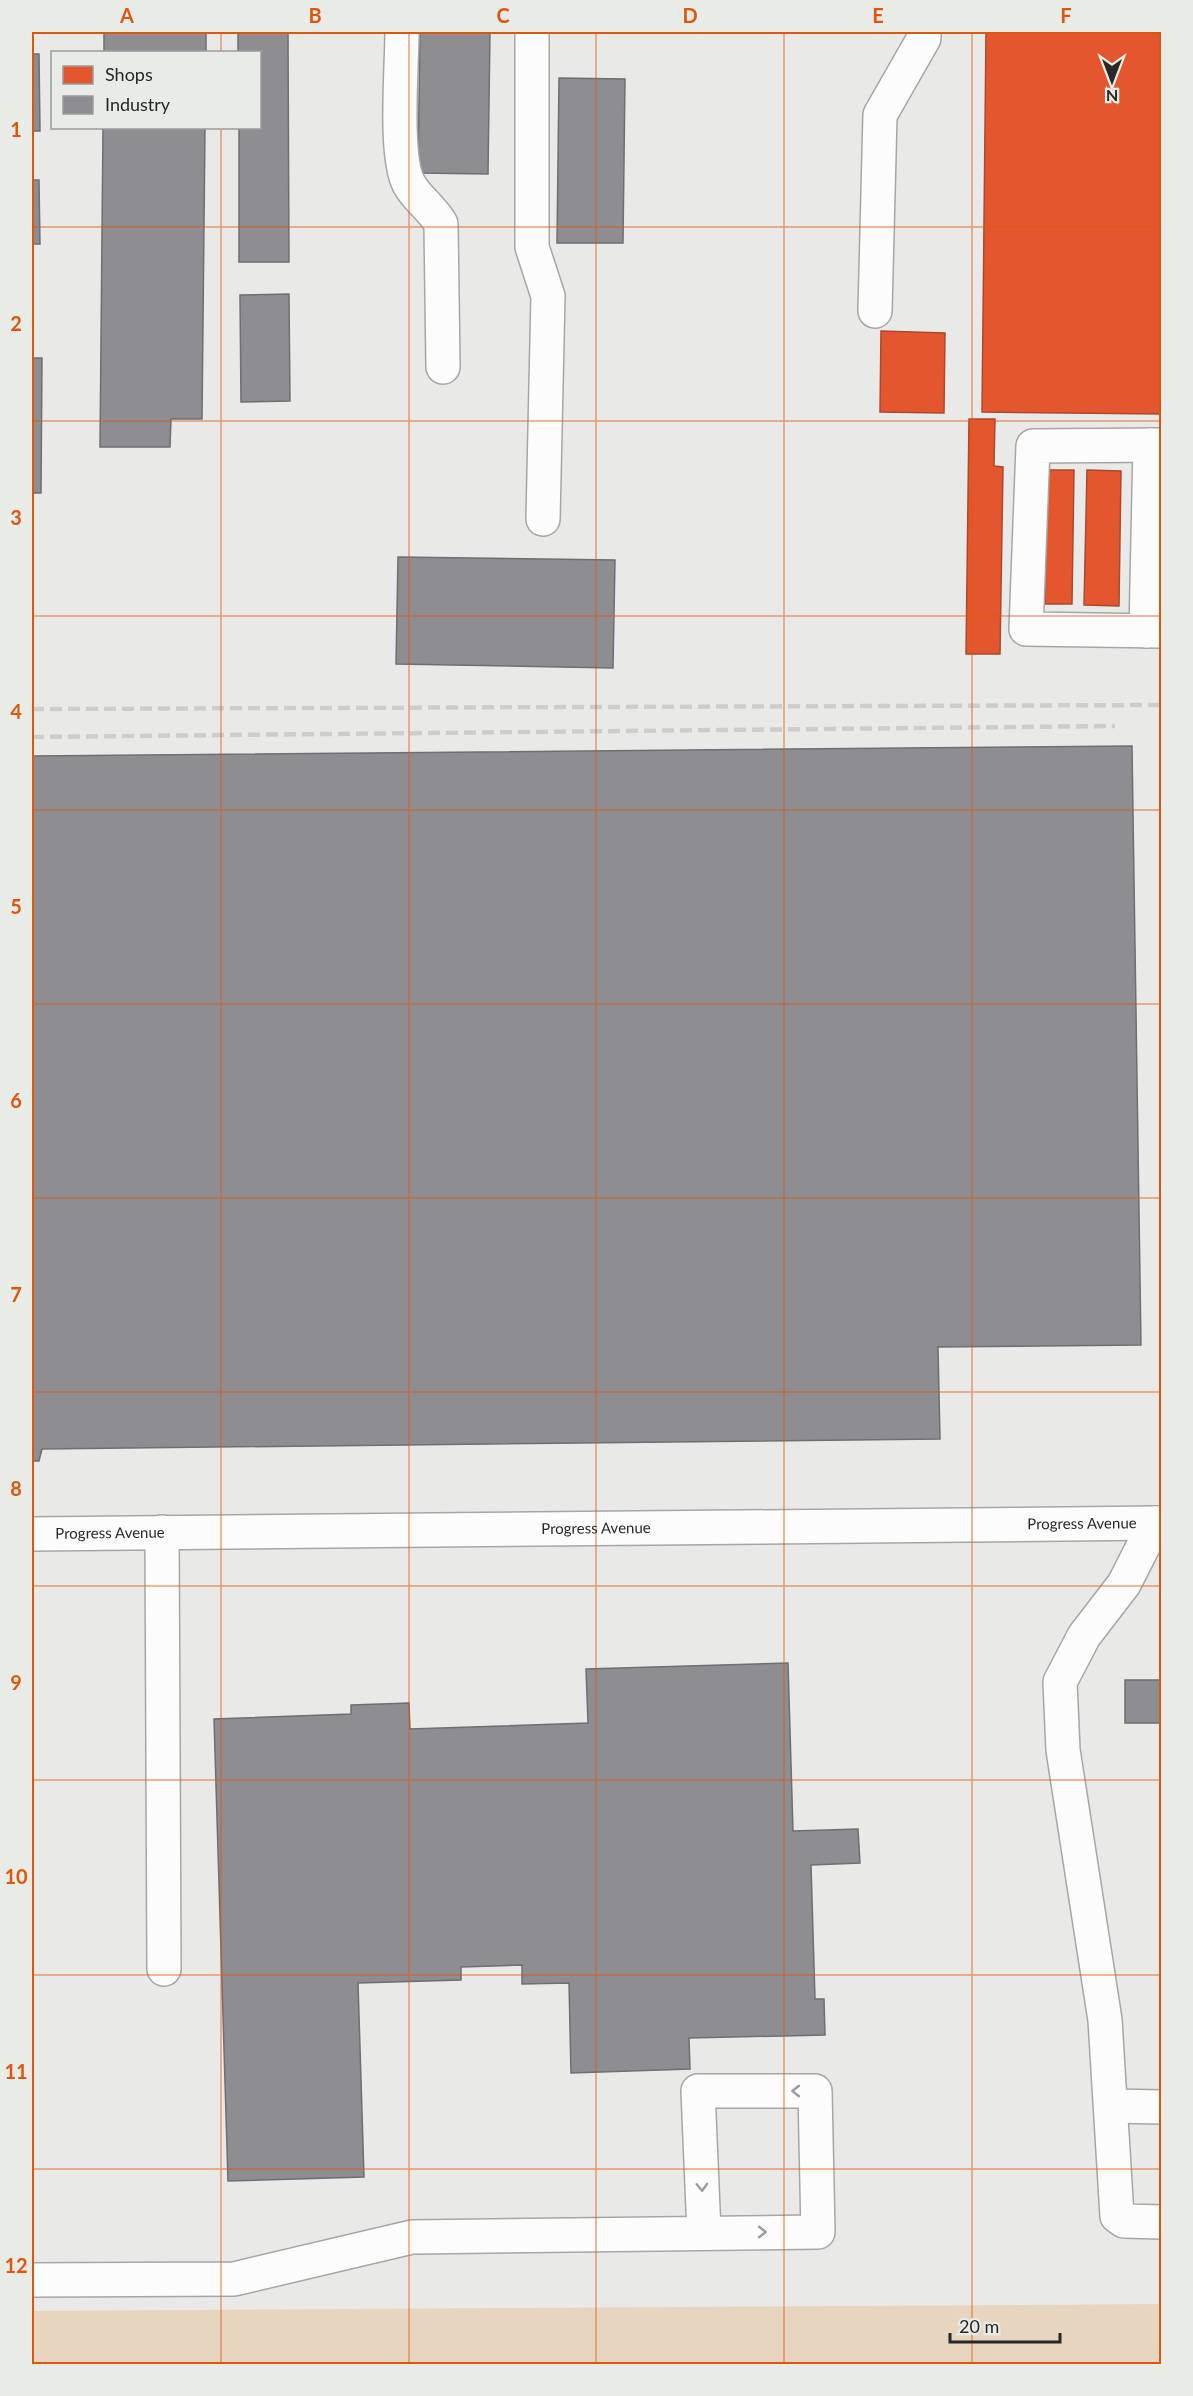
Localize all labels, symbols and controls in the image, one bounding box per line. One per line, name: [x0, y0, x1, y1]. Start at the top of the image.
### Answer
text: A: [119, 3, 134, 27]
text: B: [308, 3, 322, 27]
text: C: [496, 3, 510, 27]
text: D: [682, 3, 698, 27]
text: E: [872, 3, 884, 27]
text: F: [1060, 3, 1072, 27]
legend: [51, 51, 261, 129]
north arrow: [1082, 51, 1142, 111]
text: Shops: [105, 63, 153, 85]
text: N: [1106, 87, 1118, 106]
text: Industry: [105, 93, 171, 115]
text: 1: [10, 117, 22, 141]
text: 2: [10, 311, 22, 335]
text: 3: [10, 505, 22, 529]
text: 4: [10, 699, 22, 723]
text: 5: [10, 894, 22, 918]
text: 6: [10, 1088, 22, 1112]
text: 7: [10, 1282, 22, 1306]
text: 8: [10, 1476, 22, 1500]
street label: Progress Avenue: [1027, 1513, 1137, 1532]
street label: Progress Avenue: [541, 1518, 651, 1537]
street label: Progress Avenue: [55, 1523, 165, 1542]
text: 9: [10, 1670, 22, 1694]
text: 10: [4, 1864, 28, 1888]
text: 11: [4, 2059, 28, 2083]
one-way arrow: [792, 2085, 801, 2097]
one-way arrow: [695, 2183, 708, 2192]
one-way arrow: [758, 2226, 767, 2238]
text: 12: [4, 2253, 28, 2277]
scale bar: [950, 2306, 1060, 2344]
text: 20 m: [959, 2315, 999, 2337]

